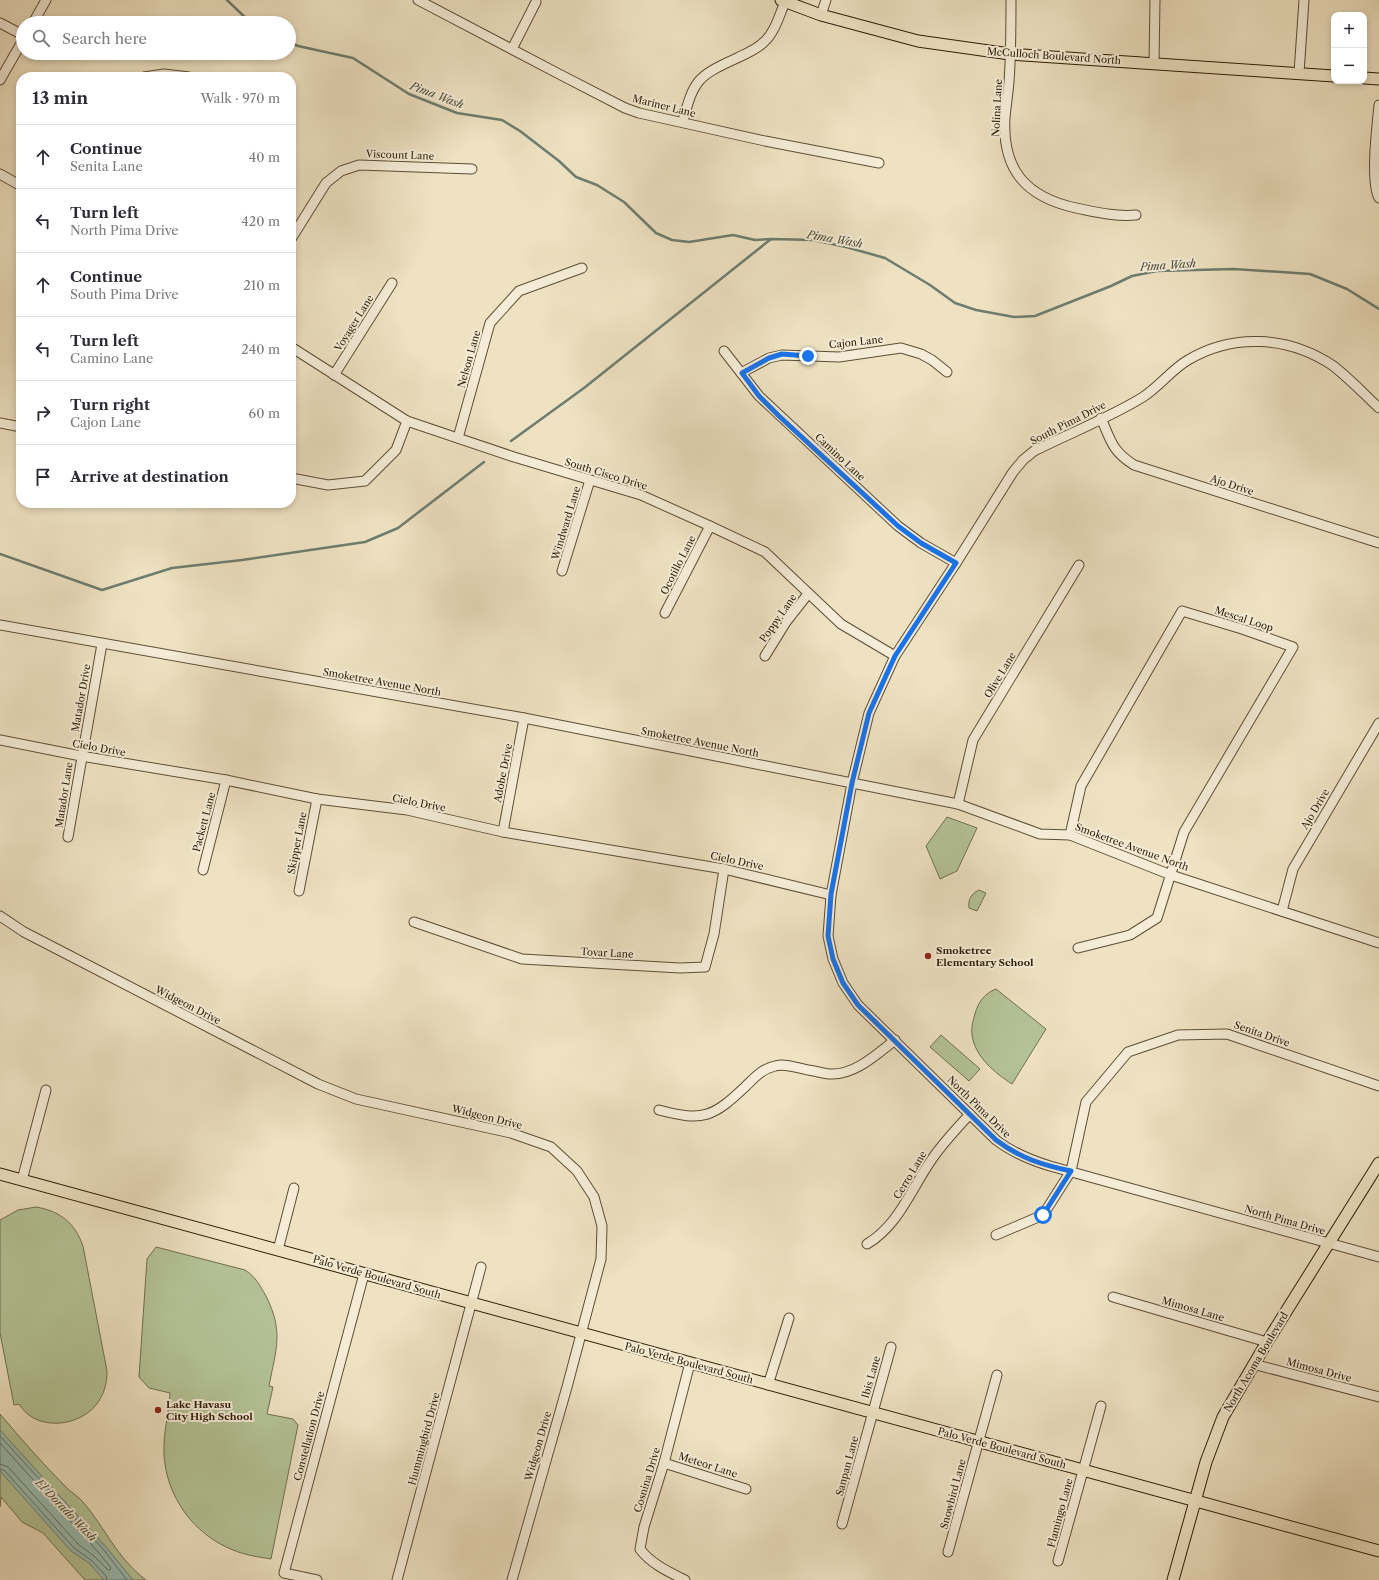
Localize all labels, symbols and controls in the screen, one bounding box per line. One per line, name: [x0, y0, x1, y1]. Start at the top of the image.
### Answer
map controls: [1331, 12, 1367, 84]
button: +: [1331, 12, 1367, 48]
search box: [16, 16, 296, 60]
icon: search: [30, 27, 52, 49]
text: Search here: [62, 29, 147, 48]
street label: McCulloch Boulevard North: [987, 45, 1122, 67]
button: −: [1331, 48, 1367, 84]
water label: Pima Wash: [407, 78, 466, 112]
street label: Nolina Lane: [989, 78, 1005, 137]
text: 13 min: [32, 88, 88, 108]
text: Walk · 970 m: [201, 90, 280, 106]
street label: Mariner Lane: [631, 92, 697, 120]
text: Continue: [70, 139, 142, 158]
icon: ahead: [32, 146, 54, 168]
street label: Viscount Lane: [365, 147, 435, 163]
text: 40 m: [249, 149, 280, 165]
text: Senita Lane: [70, 158, 143, 174]
text: Turn left: [70, 203, 139, 222]
icon: left: [32, 210, 54, 232]
text: 420 m: [241, 213, 280, 229]
text: North Pima Drive: [70, 222, 179, 238]
water label: Pima Wash: [805, 227, 864, 251]
water label: Pima Wash: [1138, 256, 1197, 274]
text: Continue: [70, 267, 142, 286]
icon: ahead: [32, 274, 54, 296]
text: 210 m: [243, 277, 280, 293]
text: South Pima Drive: [70, 286, 179, 302]
street label: Voyager Lane: [331, 292, 377, 354]
street label: Nelson Lane: [455, 328, 484, 389]
text: Turn left: [70, 331, 139, 350]
street label: Cajon Lane: [828, 333, 884, 351]
icon: left: [32, 338, 54, 360]
text: 240 m: [241, 341, 280, 357]
route end: [799, 347, 817, 365]
text: Camino Lane: [70, 350, 153, 366]
text: Turn right: [70, 395, 150, 414]
street label: South Pima Drive: [1028, 398, 1109, 448]
icon: right: [32, 402, 54, 424]
text: 60 m: [249, 405, 280, 421]
text: Cajon Lane: [70, 414, 141, 430]
street label: Camino Lane: [812, 430, 868, 484]
street label: South Cisco Drive: [563, 455, 649, 493]
icon: arrive: [32, 466, 54, 488]
text: Arrive at destination: [70, 467, 229, 486]
street label: Ajo Drive: [1208, 472, 1256, 498]
street label: Windward Lane: [548, 484, 583, 562]
street label: Ocotillo Lane: [658, 533, 699, 597]
street label: Poppy Lane: [757, 591, 800, 645]
street label: Mescal Loop: [1213, 603, 1275, 635]
street label: Olive Lane: [981, 649, 1019, 700]
street label: Matador Drive: [69, 663, 93, 733]
street label: Smoketree Avenue North: [322, 665, 443, 699]
street label: Smoketree Avenue North: [640, 724, 761, 760]
street label: Cielo Drive: [71, 737, 127, 759]
street label: Adobe Drive: [491, 742, 515, 805]
street label: Matador Lane: [52, 761, 76, 829]
street label: Ajo Drive: [1297, 786, 1332, 833]
street label: Packett Lane: [190, 790, 218, 853]
street label: Cielo Drive: [391, 791, 447, 815]
street label: Skipper Lane: [285, 810, 309, 875]
street label: Smoketree Avenue North: [1073, 820, 1191, 874]
street label: Cielo Drive: [709, 849, 765, 873]
place label: Smoketree Elementary School: [936, 944, 1034, 969]
street label: Tovar Lane: [580, 945, 634, 961]
marker: Smoketree Elementary School: [923, 951, 933, 961]
street label: Widgeon Drive: [152, 982, 223, 1027]
street label: Senita Drive: [1232, 1018, 1292, 1050]
street label: North Pima Drive: [944, 1073, 1014, 1141]
street label: Widgeon Drive: [450, 1102, 524, 1132]
street label: Cerro Lane: [890, 1148, 930, 1202]
street label: North Pima Drive: [1243, 1202, 1327, 1238]
route start: [1034, 1206, 1052, 1224]
street label: Palo Verde Boulevard South: [312, 1252, 443, 1302]
street label: Mimosa Lane: [1160, 1294, 1226, 1324]
street label: North Acoma Boulevard: [1221, 1310, 1291, 1414]
street label: Palo Verde Boulevard South: [623, 1340, 755, 1387]
street label: Ibis Lane: [859, 1354, 883, 1400]
street label: Mimosa Drive: [1285, 1355, 1353, 1385]
street label: Constellation Drive: [291, 1389, 327, 1482]
street label: Hummingbird Drive: [405, 1391, 443, 1487]
place label: Lake Havasu City High School: [166, 1398, 253, 1423]
marker: Lake Havasu City High School: [153, 1405, 163, 1415]
street label: Widgeon Drive: [522, 1409, 554, 1483]
street label: Palo Verde Boulevard South: [936, 1425, 1068, 1472]
street label: Sanpan Lane: [833, 1434, 861, 1497]
street label: Cosnina Drive: [631, 1445, 663, 1514]
street label: Meteor Lane: [677, 1449, 739, 1481]
street label: Snowbird Lane: [937, 1457, 969, 1530]
water label: El Dorado Wash: [32, 1475, 100, 1544]
street label: Flamingo Lane: [1045, 1477, 1076, 1549]

